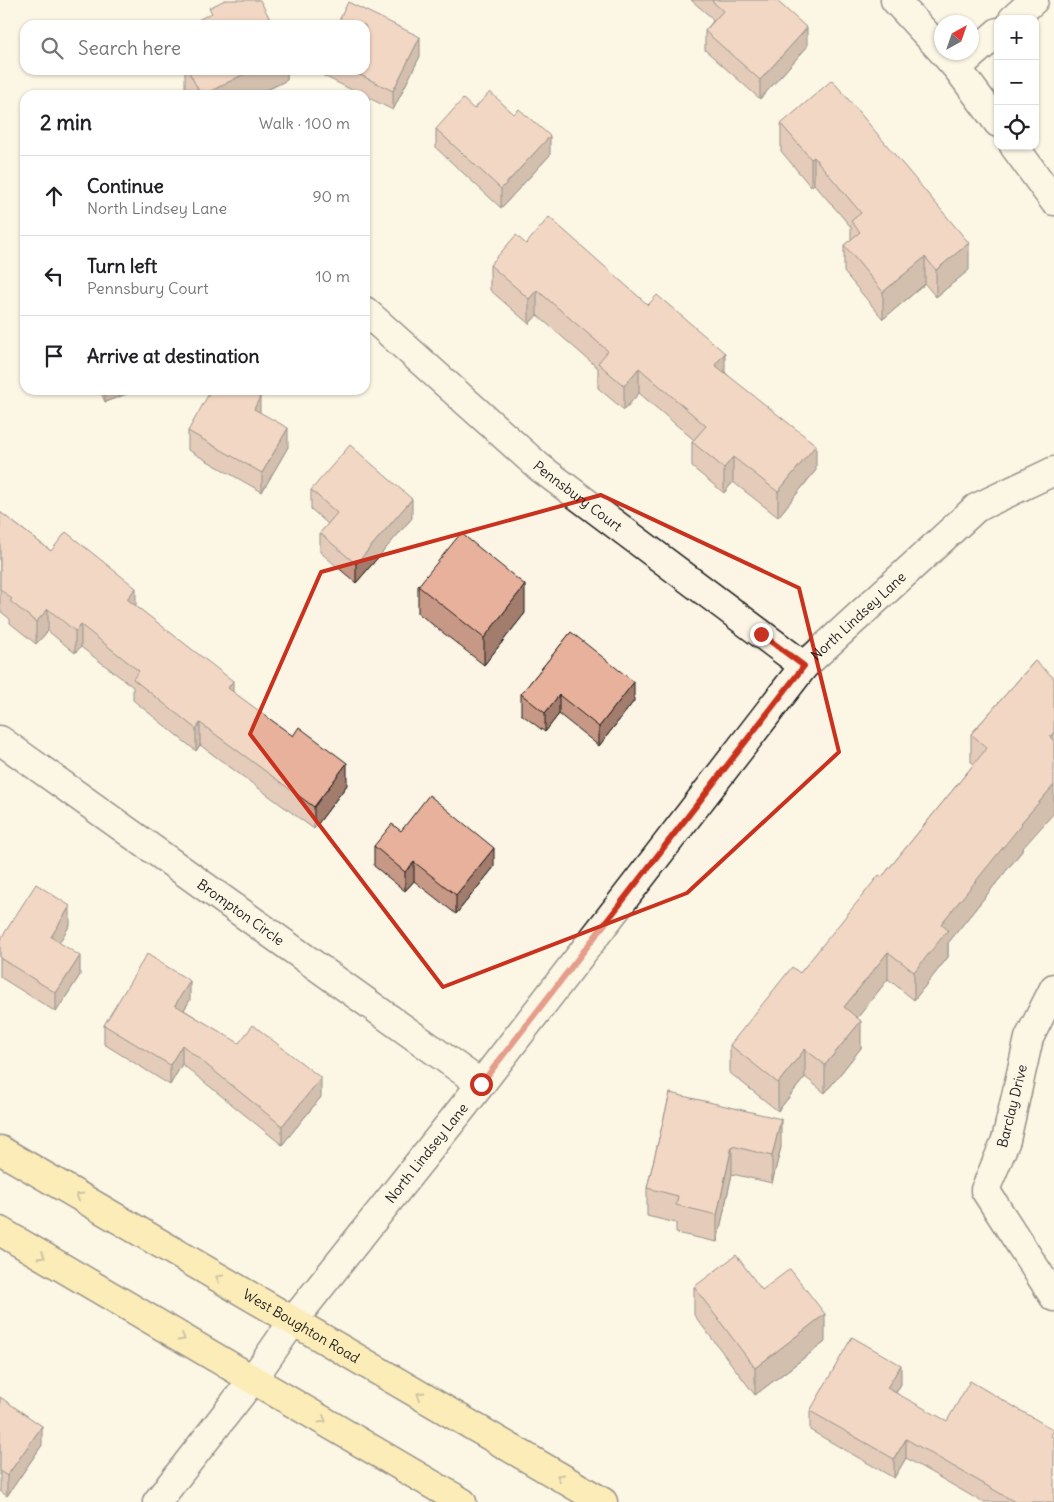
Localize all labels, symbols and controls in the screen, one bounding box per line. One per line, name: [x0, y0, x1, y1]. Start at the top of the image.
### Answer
north arrow: [934, 15, 979, 60]
map controls: [994, 15, 1039, 150]
button: +: [994, 15, 1039, 60]
search box: [20, 20, 370, 75]
icon: search: [38, 34, 66, 62]
text: Search here: [78, 36, 181, 60]
button: −: [994, 60, 1039, 105]
button: locate: [994, 105, 1039, 150]
text: 2 min: [40, 109, 92, 136]
text: Walk · 100 m: [259, 113, 350, 133]
text: Continue: [87, 174, 164, 198]
icon: ahead: [40, 182, 68, 210]
text: 90 m: [312, 186, 350, 206]
text: North Lindsey Lane: [87, 198, 227, 218]
text: Turn left: [87, 254, 157, 278]
icon: left: [40, 262, 68, 290]
text: 10 m: [315, 266, 350, 286]
text: Pennsbury Court: [87, 278, 209, 298]
icon: arrive: [40, 342, 68, 370]
text: Arrive at destination: [87, 344, 260, 368]
street label: Pennsbury Court: [529, 457, 626, 535]
street label: North Lindsey Lane: [807, 568, 910, 664]
route end: [750, 623, 773, 646]
street label: Brompton Circle: [194, 875, 288, 949]
street label: Barclay Drive: [993, 1062, 1031, 1150]
route start: [470, 1073, 493, 1096]
street label: North Lindsey Lane: [381, 1099, 472, 1207]
one-way arrow: [76, 1193, 85, 1203]
one-way arrow: [37, 1249, 46, 1259]
one-way arrow: [216, 1274, 225, 1284]
street label: West Boughton Road: [240, 1285, 363, 1367]
one-way arrow: [177, 1331, 186, 1341]
one-way arrow: [417, 1392, 426, 1402]
one-way arrow: [317, 1413, 326, 1423]
one-way arrow: [557, 1474, 566, 1484]

